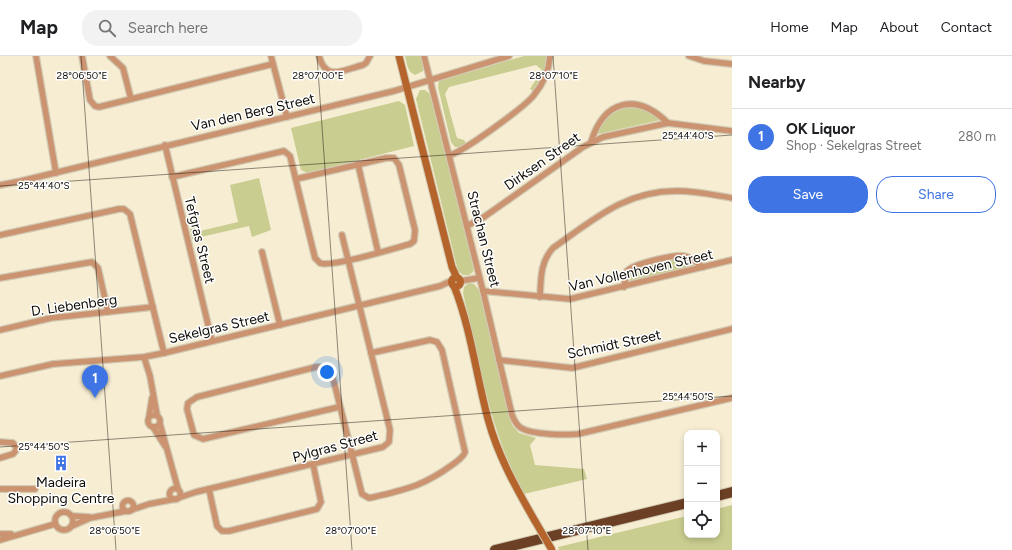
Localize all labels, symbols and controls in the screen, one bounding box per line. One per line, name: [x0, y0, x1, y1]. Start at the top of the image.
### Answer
search box: [82, 10, 362, 46]
text: Map: [20, 16, 58, 39]
icon: search: [96, 17, 118, 39]
text: Search here: [128, 19, 208, 37]
text: Home: [770, 19, 809, 36]
text: Map: [831, 19, 858, 36]
text: About: [880, 19, 919, 36]
text: Contact: [941, 19, 992, 36]
text: 28°06'50"E: [57, 69, 107, 82]
text: 28°07'00"E: [292, 69, 344, 82]
text: 28°07'10"E: [530, 69, 579, 82]
text: Nearby: [748, 72, 806, 92]
street label: Van den Berg Street: [190, 90, 317, 135]
text: OK Liquor: [786, 120, 855, 138]
street label: Dirksen Street: [501, 129, 584, 194]
text: 25°44'40"S: [662, 129, 714, 142]
text: 1: [758, 129, 764, 144]
text: 280 m: [958, 129, 996, 144]
text: Shop · Sekelgras Street: [786, 138, 922, 153]
button: Save: [748, 176, 868, 213]
button: Share: [876, 176, 996, 213]
text: 25°44'40"S: [18, 179, 70, 192]
street label: Strachan Street: [463, 189, 504, 289]
street label: Tefgras Street: [181, 195, 219, 285]
street label: Van Vollenhoven Street: [567, 246, 715, 295]
street label: D. Liebenberg: [30, 291, 118, 320]
street label: Sekelgras Street: [167, 308, 271, 347]
street label: Schmidt Street: [566, 326, 662, 363]
your location: [317, 362, 337, 382]
pin: 1: [82, 365, 108, 398]
text: 25°44'50"S: [663, 390, 713, 403]
street label: Pylgras Street: [291, 427, 380, 466]
map controls: [684, 430, 720, 538]
button: +: [684, 430, 720, 466]
text: 25°44'50"S: [19, 440, 69, 453]
building icon: Madeira Shopping Centre: [52, 454, 70, 472]
button: −: [684, 466, 720, 502]
place label: Madeira Shopping Centre: [7, 474, 115, 507]
button: locate: [684, 502, 720, 538]
text: 28°06'50"E: [90, 524, 140, 537]
text: 28°07'00"E: [325, 524, 377, 537]
text: 28°07'10"E: [563, 524, 612, 537]

